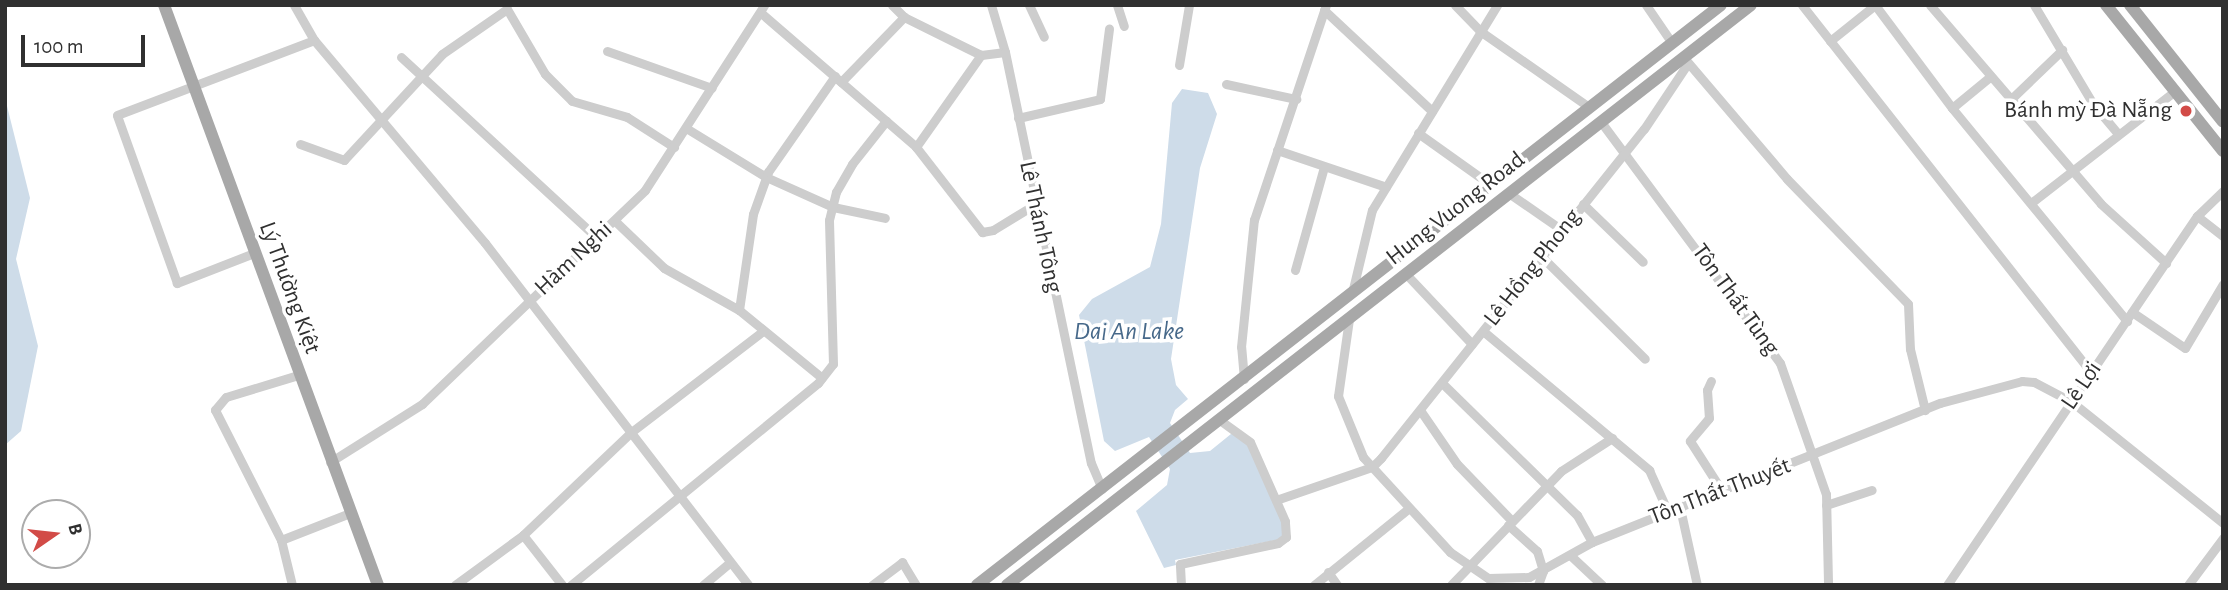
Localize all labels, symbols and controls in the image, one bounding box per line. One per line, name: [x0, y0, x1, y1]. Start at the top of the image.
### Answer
scale bar: [24, 21, 149, 65]
text: 100 m: [34, 36, 84, 57]
place label: Bánh mỳ Đà Nẵng: [2004, 97, 2172, 125]
marker: Bánh mỳ Đà Nẵng: [2178, 103, 2194, 119]
street label: Hung Vuong Road: [1381, 146, 1531, 272]
street label: Lê Thánh Tông: [1012, 158, 1068, 296]
street label: Lê Hồng Phong: [1478, 204, 1588, 332]
street label: Hàm Nghi: [529, 216, 619, 302]
street label: Lý Thường Kiệt: [252, 218, 326, 358]
street label: Tôn Thất Tùng: [1685, 239, 1785, 361]
water label: Dai An Lake: [1074, 316, 1184, 348]
street label: Lê Lợi: [2056, 356, 2108, 416]
street label: Tôn Thất Thuyết: [1645, 452, 1795, 532]
north arrow: [21, 499, 91, 569]
text: B: [64, 522, 85, 537]

